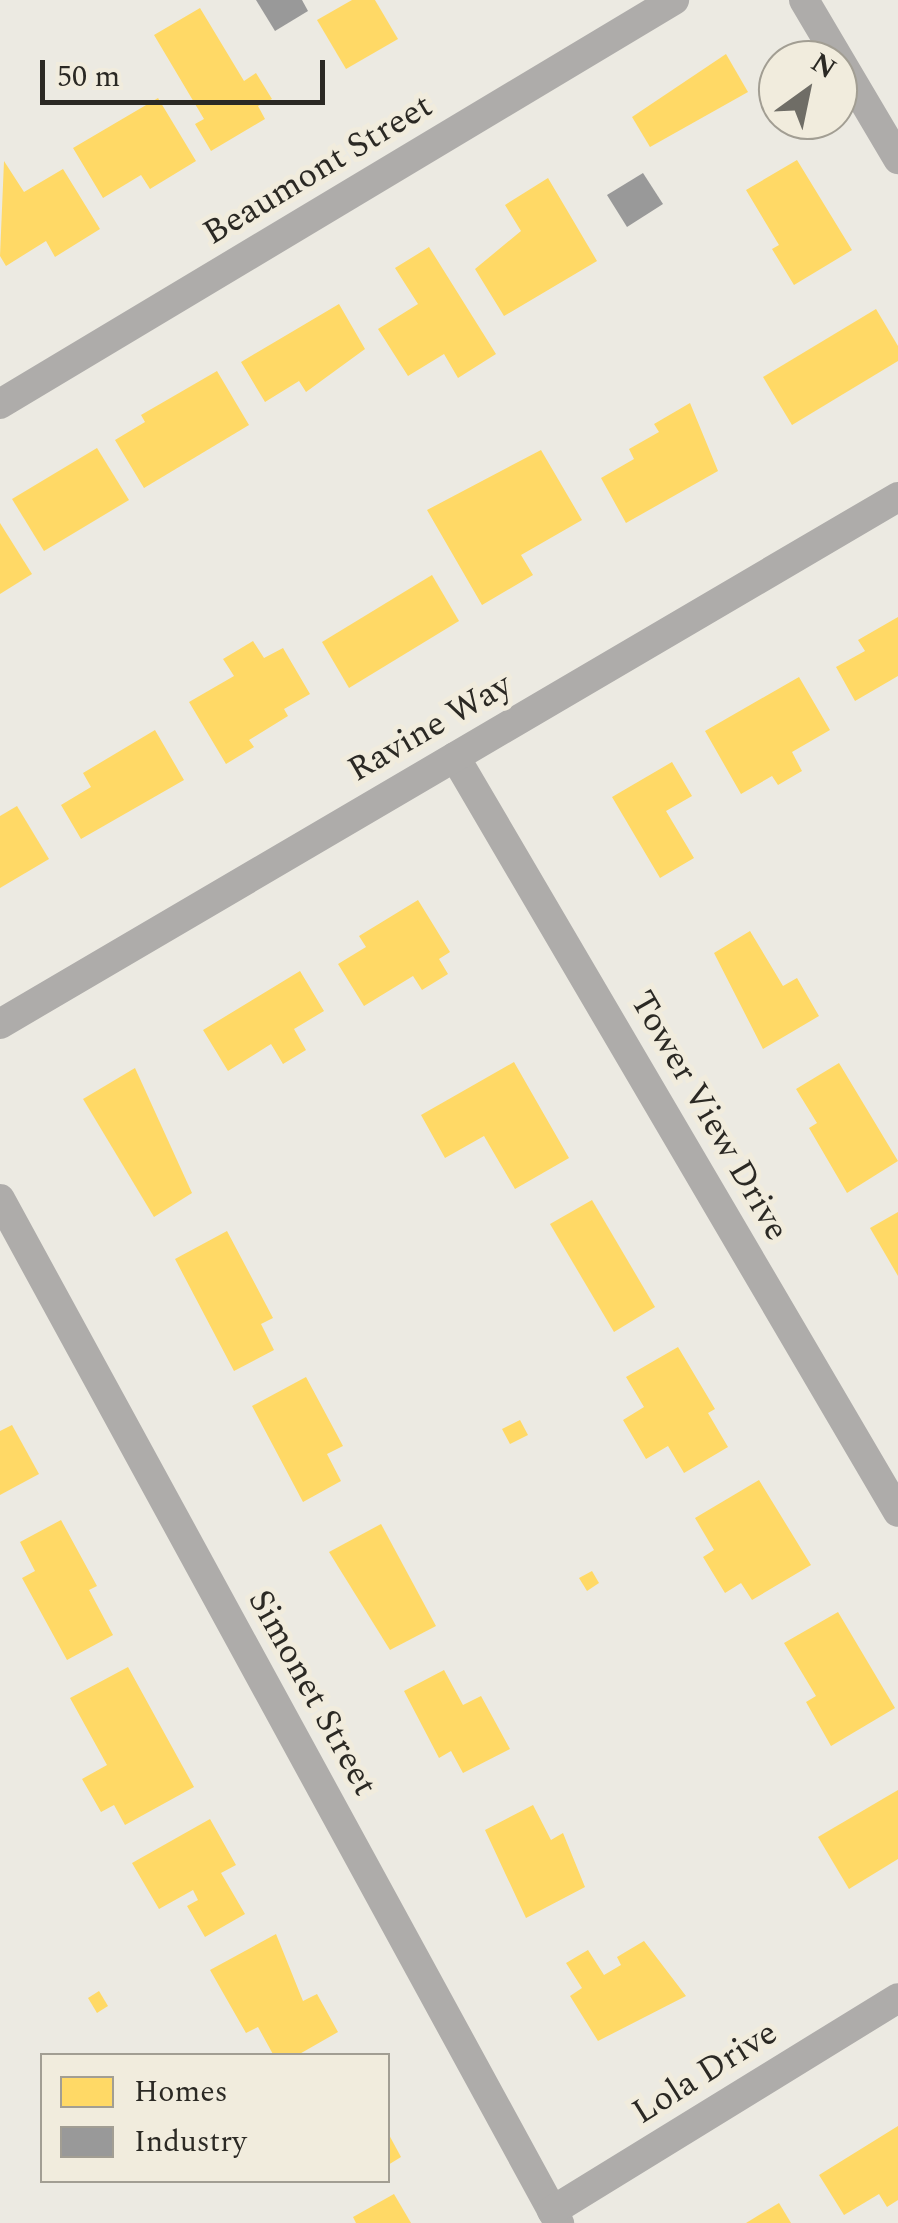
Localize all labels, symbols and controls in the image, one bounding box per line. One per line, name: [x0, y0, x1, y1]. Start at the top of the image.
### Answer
scale bar: [45, 40, 330, 102]
north arrow: [758, 40, 858, 140]
text: N: [802, 42, 845, 90]
text: 50 m: [57, 54, 120, 100]
street label: Beaumont Street: [196, 85, 440, 255]
street label: Ravine Way: [341, 664, 519, 792]
street label: Tower View Drive: [620, 984, 798, 1248]
street label: Simonet Street: [238, 1583, 386, 1803]
street label: Lola Drive: [625, 2012, 785, 2134]
legend: [40, 2053, 390, 2183]
text: Homes: [134, 2069, 228, 2115]
text: Industry: [134, 2119, 247, 2165]

